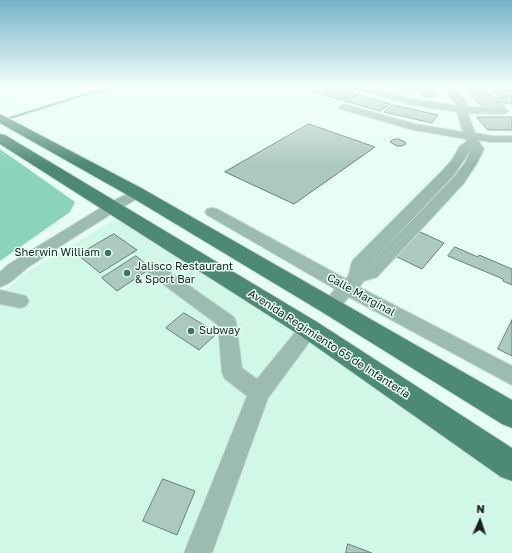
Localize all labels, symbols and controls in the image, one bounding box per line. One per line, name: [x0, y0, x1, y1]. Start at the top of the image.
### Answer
place label: Sherwin William: [14, 246, 100, 260]
marker: Sherwin William: [103, 248, 113, 258]
place label: Jalisco Restaurant & Sport Bar: [135, 260, 233, 286]
marker: Jalisco Restaurant & Sport Bar: [122, 268, 132, 278]
street label: Calle Marginal: [325, 271, 397, 319]
street label: Avenida Regimiento 65 de Infantería: [246, 287, 412, 401]
place label: Subway: [199, 324, 240, 338]
marker: Subway: [186, 326, 196, 336]
north arrow: [460, 501, 500, 541]
text: N: [476, 502, 485, 515]

